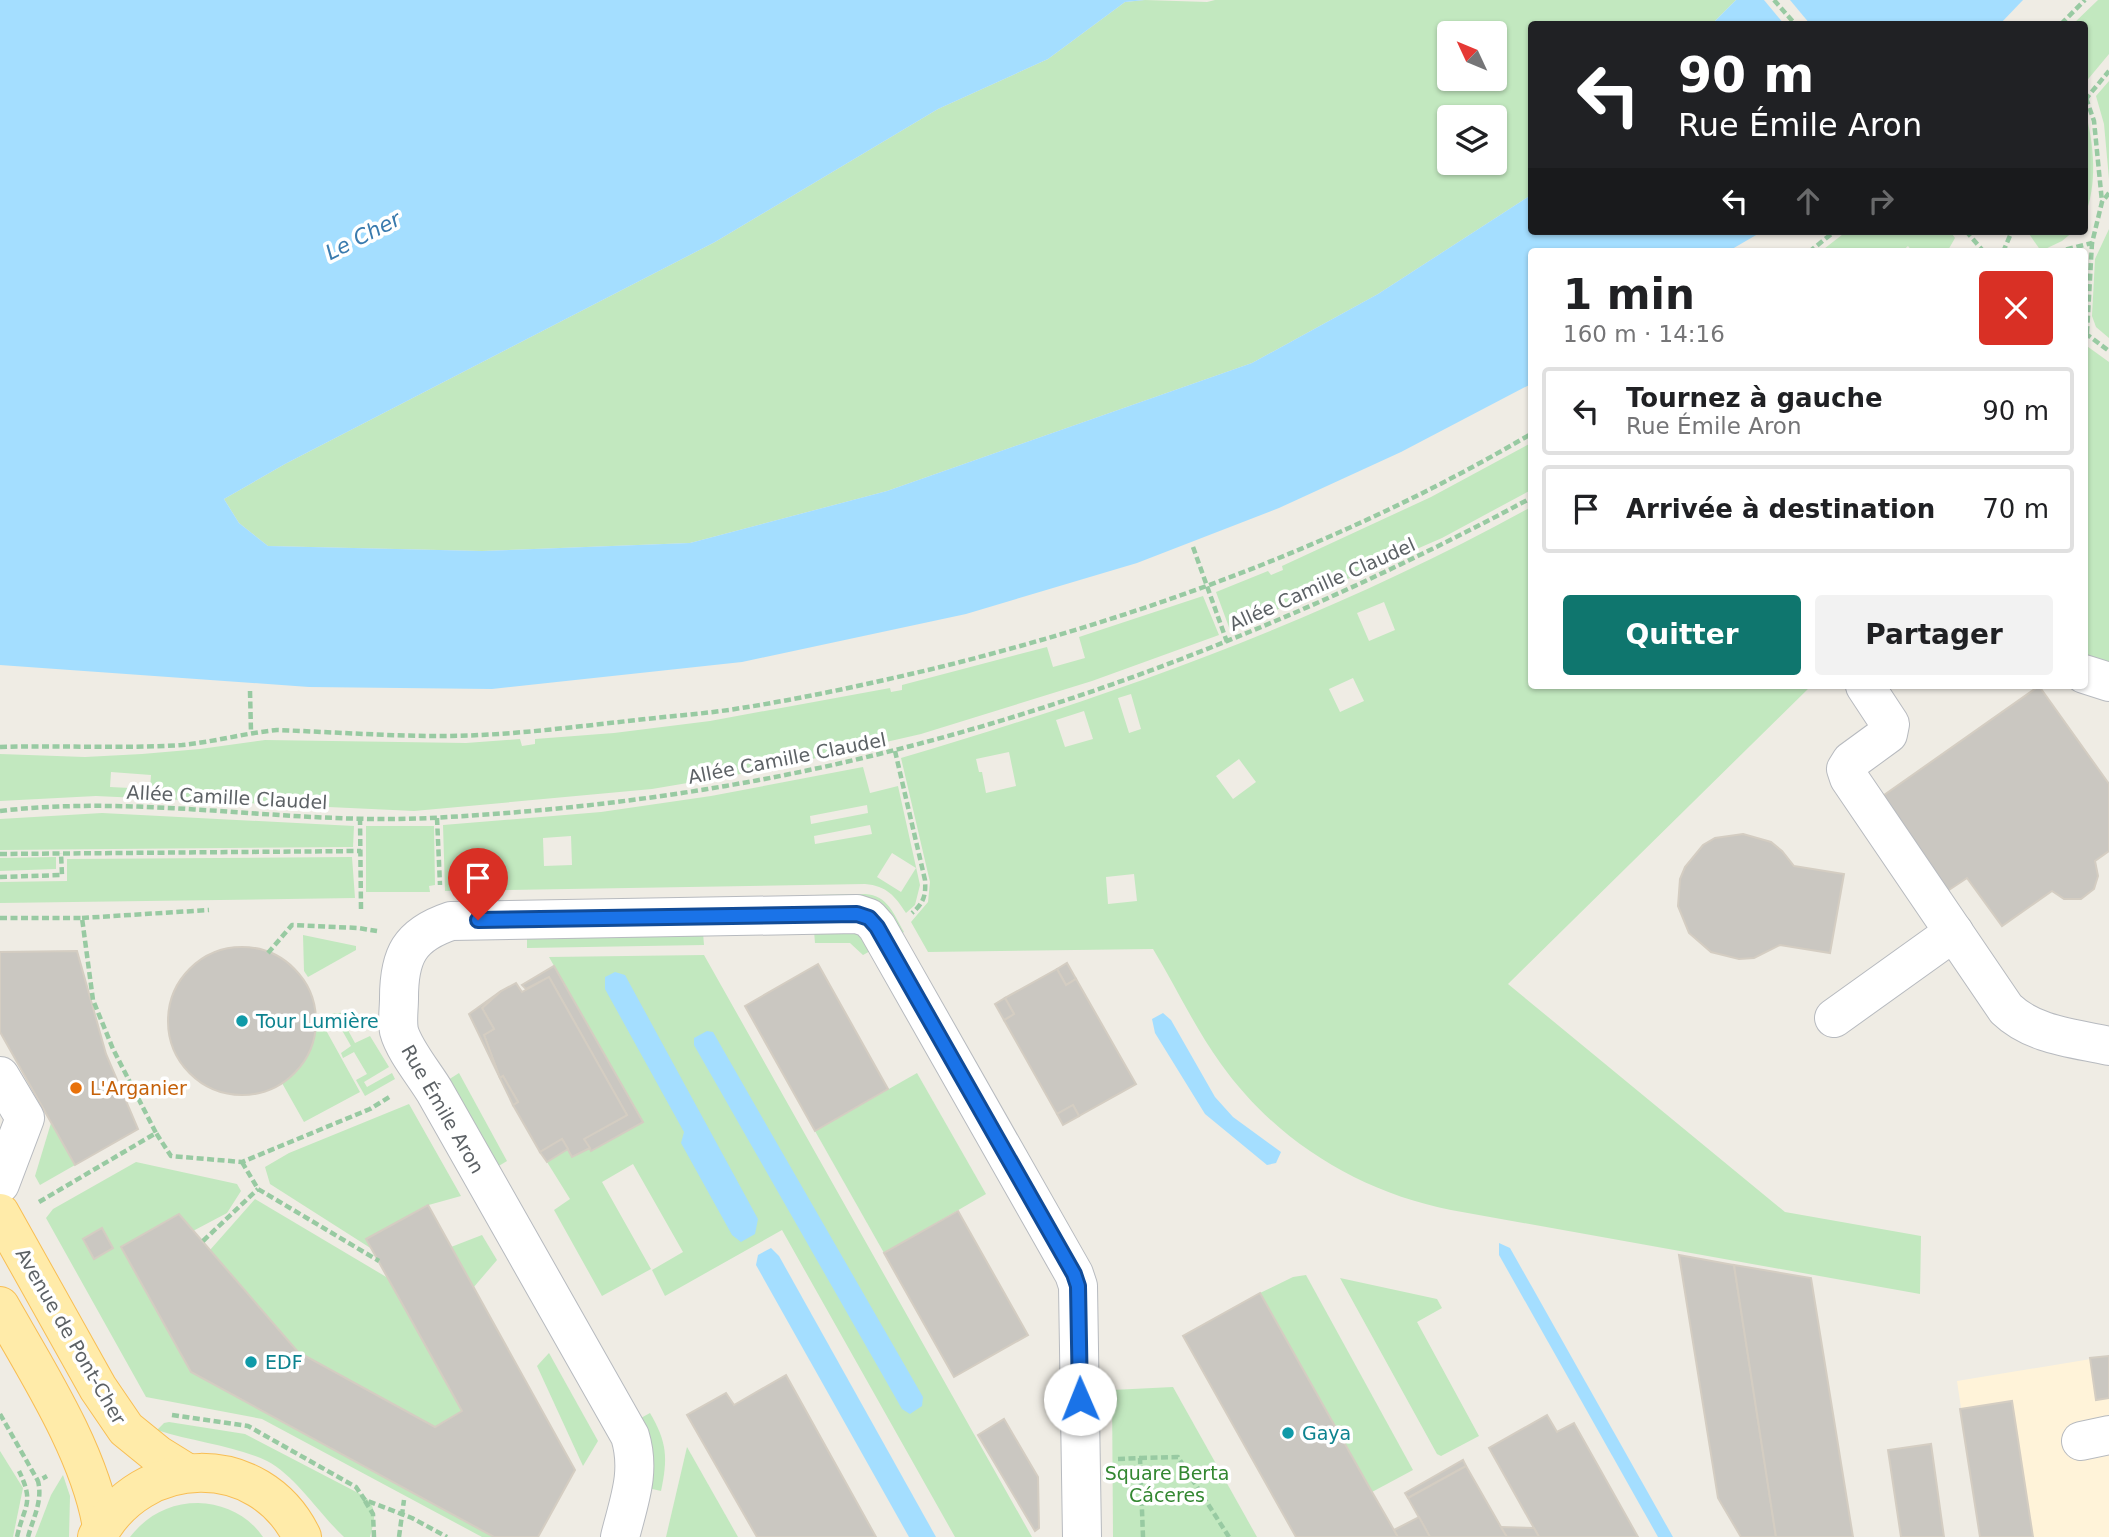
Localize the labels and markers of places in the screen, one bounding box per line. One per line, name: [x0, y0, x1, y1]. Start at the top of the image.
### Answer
pin: [448, 848, 508, 920]
place label: Tour Lumière: [255, 1010, 379, 1032]
marker: Tour Lumière: [234, 1013, 250, 1029]
place label: L'Arganier: [90, 1077, 187, 1099]
marker: L'Arganier: [68, 1080, 84, 1096]
place label: EDF: [265, 1351, 303, 1373]
marker: EDF: [243, 1354, 259, 1370]
place label: Gaya: [1302, 1422, 1351, 1444]
marker: Gaya: [1280, 1425, 1296, 1441]

